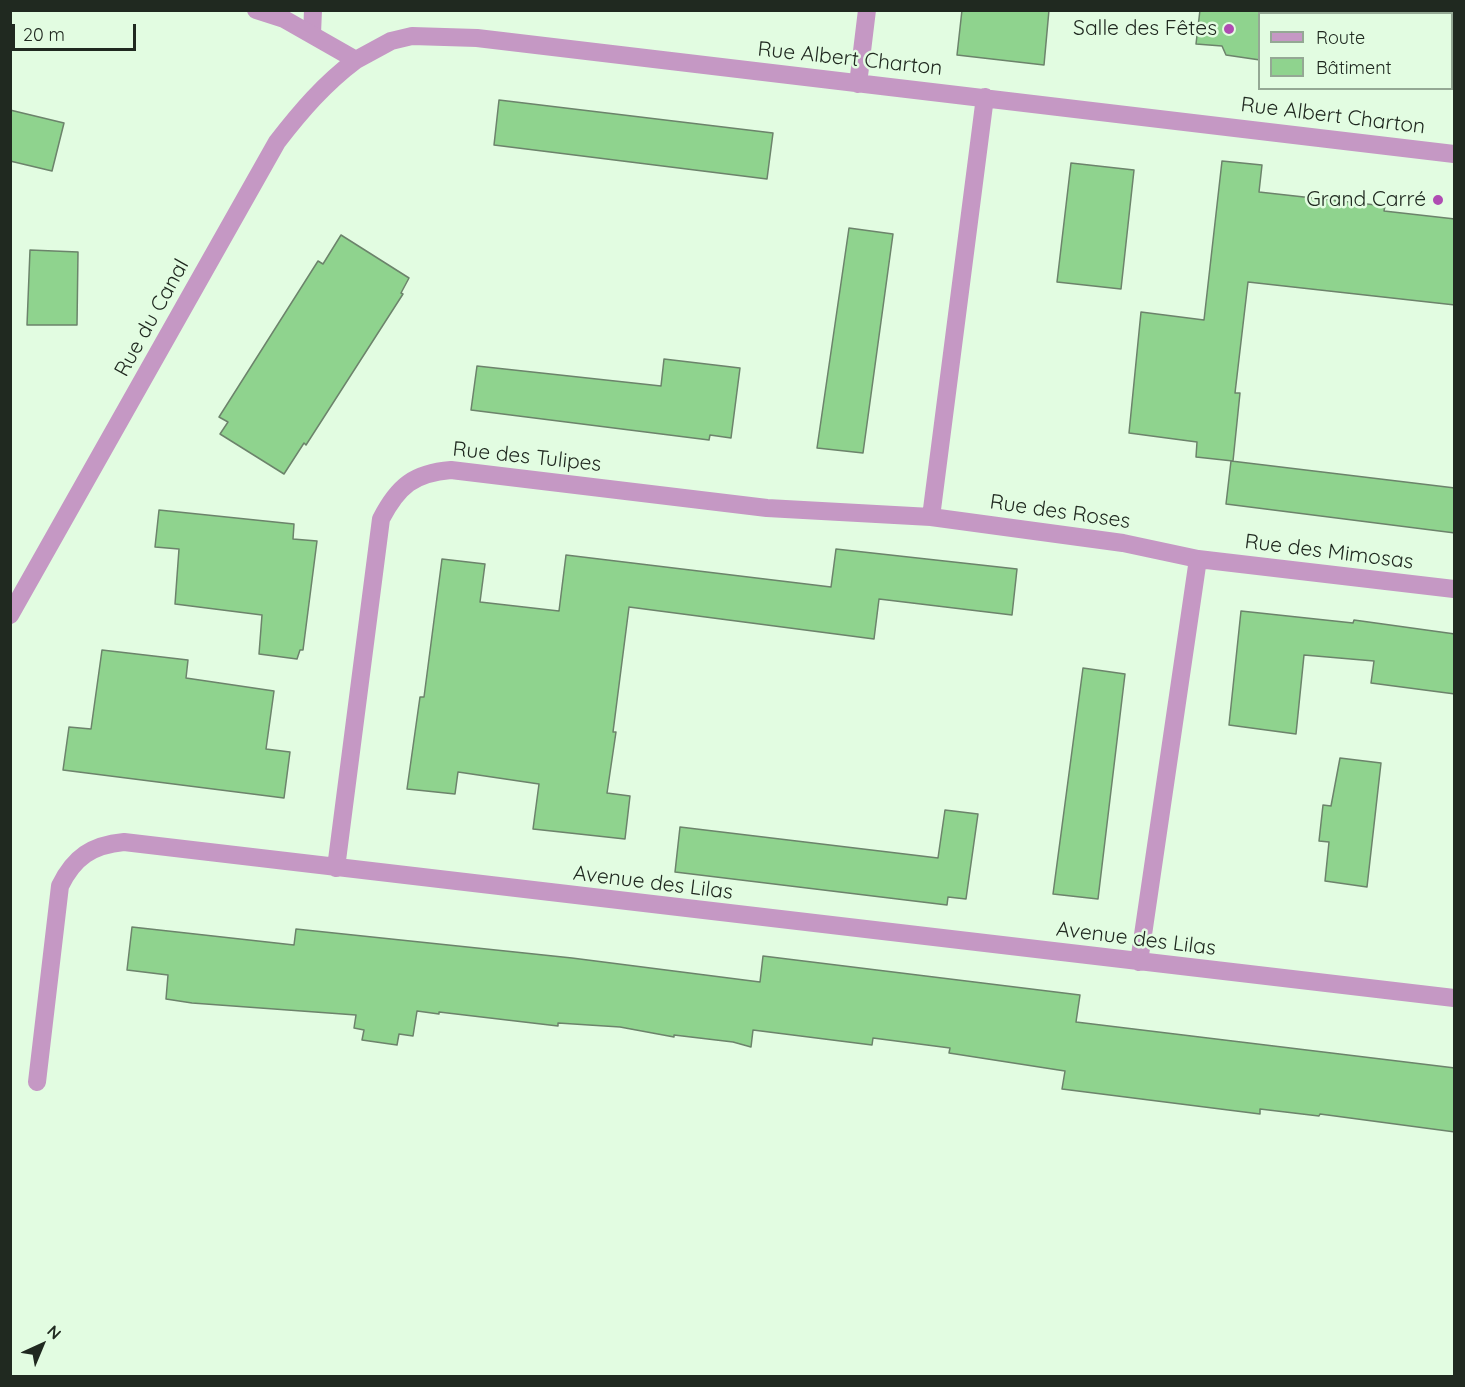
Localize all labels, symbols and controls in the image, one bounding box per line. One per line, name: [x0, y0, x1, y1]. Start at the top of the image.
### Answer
scale bar: [15, 12, 140, 50]
legend: [1258, 12, 1453, 90]
place label: Salle des Fêtes: [1073, 16, 1217, 42]
marker: Salle des Fêtes: [1222, 22, 1236, 36]
text: 20 m: [23, 23, 65, 46]
text: Route: [1316, 26, 1365, 49]
street label: Rue Albert Charton: [756, 37, 944, 81]
text: Bâtiment: [1316, 56, 1392, 79]
street label: Rue Albert Charton: [1239, 92, 1427, 140]
place label: Grand Carré: [1306, 187, 1426, 213]
marker: Grand Carré: [1431, 193, 1445, 207]
street label: Rue du Canal: [109, 255, 195, 381]
street label: Rue des Tulipes: [451, 437, 603, 477]
street label: Rue des Roses: [988, 490, 1132, 534]
street label: Rue des Mimosas: [1243, 529, 1415, 575]
street label: Avenue des Lilas: [572, 861, 734, 905]
street label: Avenue des Lilas: [1055, 917, 1217, 961]
north arrow: [12, 1315, 72, 1375]
text: N: [43, 1321, 66, 1343]

